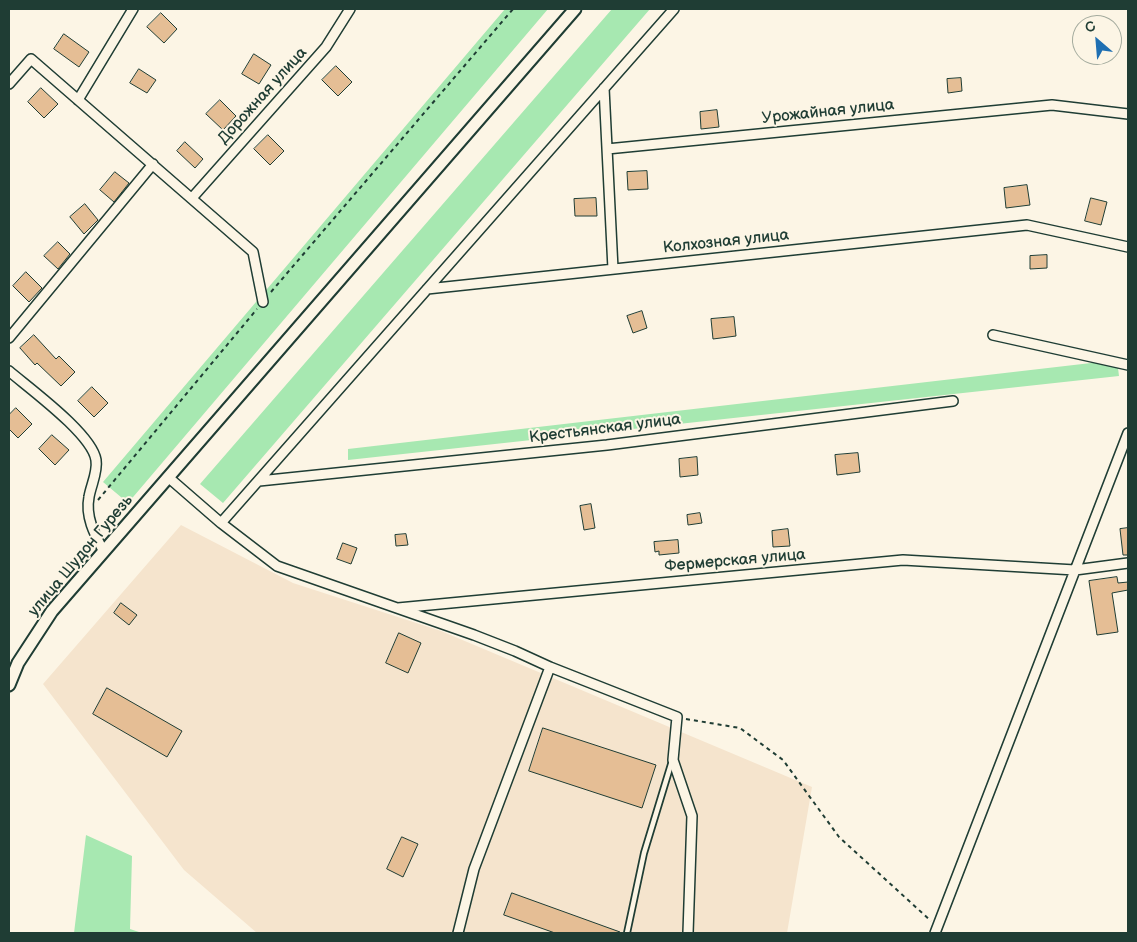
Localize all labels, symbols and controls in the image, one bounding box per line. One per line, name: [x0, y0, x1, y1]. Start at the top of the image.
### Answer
north arrow: [1072, 15, 1122, 65]
text: С: [1082, 17, 1099, 37]
street label: Дорожная улица: [214, 44, 312, 148]
street label: Урожайная улица: [761, 96, 895, 128]
street label: Колхозная улица: [662, 226, 790, 258]
street label: Крестьянская улица: [528, 410, 682, 448]
street label: улица Шудон Гурезь: [25, 491, 137, 621]
street label: Фермерская улица: [664, 545, 806, 577]

